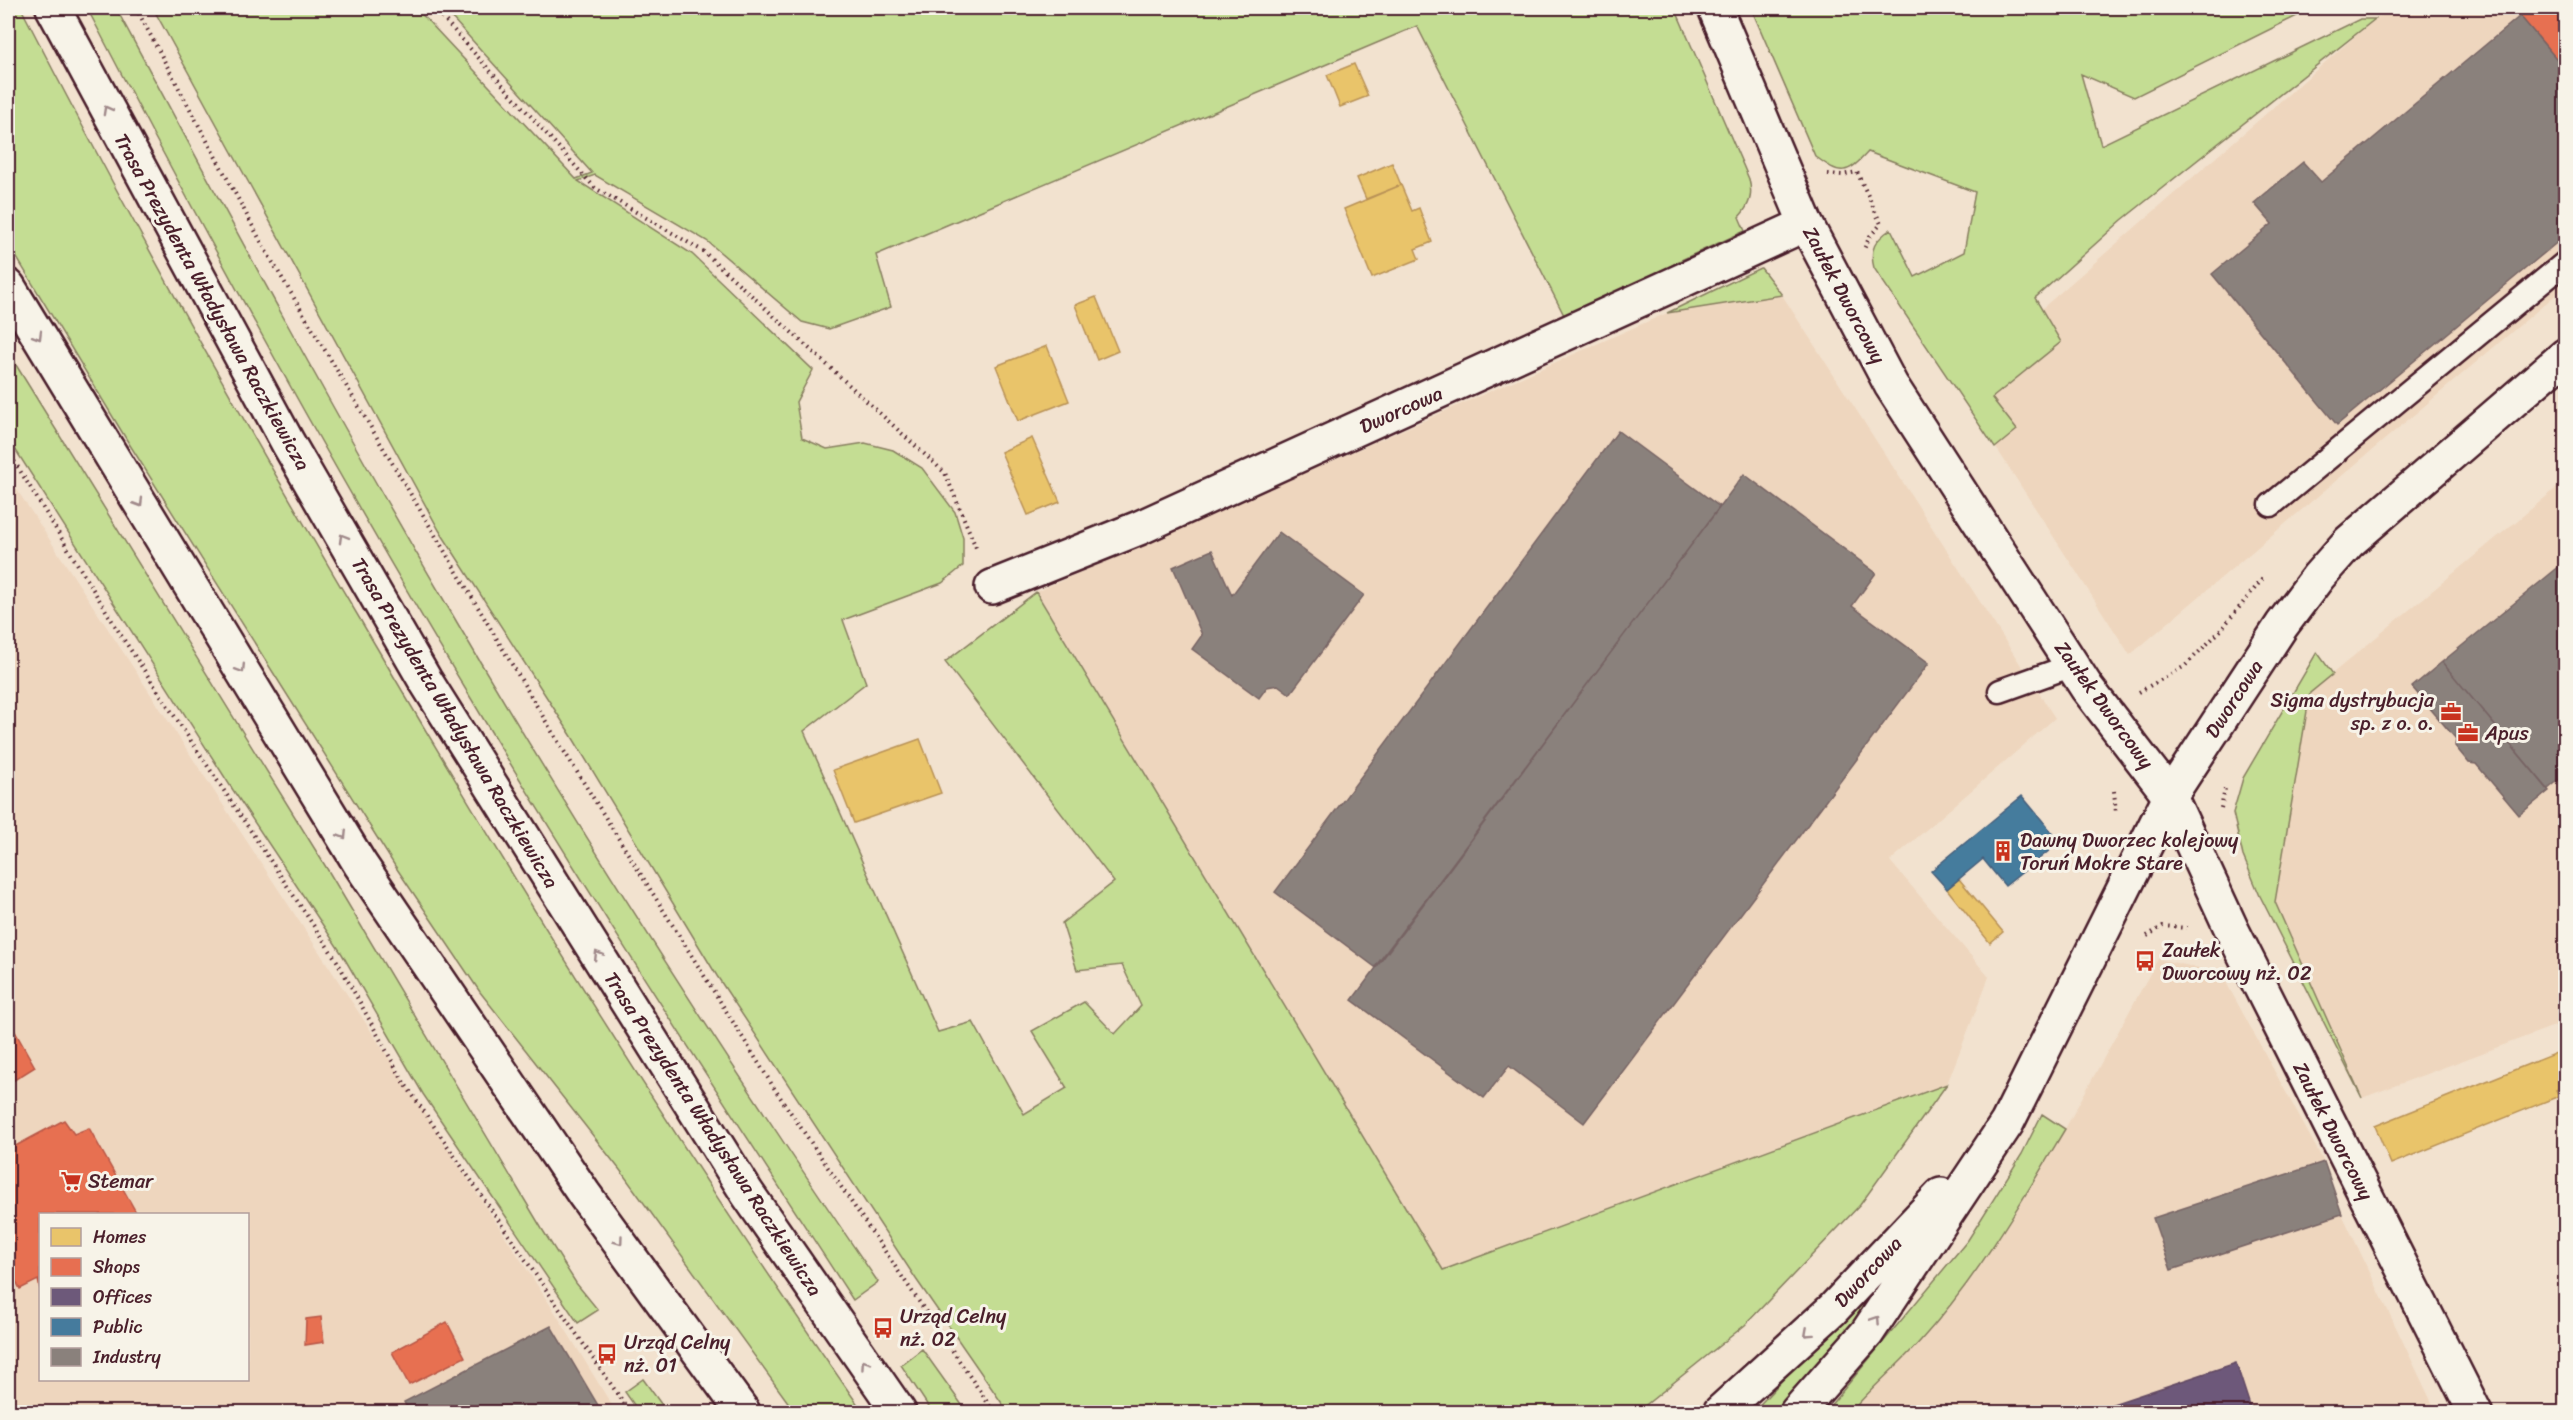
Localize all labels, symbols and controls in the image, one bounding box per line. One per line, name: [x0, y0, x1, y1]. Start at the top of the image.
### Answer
one-way arrow: [103, 106, 114, 116]
street label: Trasa Prezydenta Władysława Raczkiewicza: [104, 127, 320, 477]
street label: Zaułek Dworcowy: [1793, 220, 1895, 371]
one-way arrow: [30, 330, 42, 340]
street label: Dworcowa: [1354, 376, 1448, 444]
one-way arrow: [131, 497, 143, 507]
one-way arrow: [338, 534, 350, 544]
street label: Trasa Prezydenta Władysława Raczkiewicza: [342, 550, 568, 896]
street label: Zaułek Dworcowy: [2045, 633, 2163, 777]
street label: Dworcowa: [2195, 653, 2273, 745]
one-way arrow: [233, 663, 245, 673]
place label: Sigma dystrybucja sp. z o. o.: [2271, 683, 2435, 741]
office icon: Sigma dystrybucja sp. z o. o.: [2439, 700, 2463, 724]
place label: Apus: [2484, 716, 2529, 751]
office icon: Apus: [2456, 721, 2480, 745]
place label: Dawny Dworzec kolejowy Toruń Mokre Stare: [2020, 823, 2239, 881]
one-way arrow: [335, 829, 347, 839]
building icon: Dawny Dworzec kolejowy Toruń Mokre Stare: [1991, 839, 2015, 863]
place label: Zaułek Dworcowy nż. 02: [2162, 933, 2312, 991]
bus stop icon: Zaułek Dworcowy nż. 02: [2133, 949, 2157, 973]
one-way arrow: [593, 951, 605, 961]
street label: Trasa Prezydenta Władysława Raczkiewicza: [594, 964, 832, 1304]
street label: Zaułek Dworcowy: [2283, 1055, 2383, 1207]
place label: Stemar: [88, 1164, 154, 1199]
supermarket icon: Stemar: [59, 1169, 83, 1193]
legend: [39, 1213, 249, 1381]
text: Homes: [93, 1221, 147, 1253]
street label: Dworcowa: [1825, 1228, 1911, 1316]
one-way arrow: [611, 1235, 622, 1246]
text: Shops: [93, 1251, 140, 1283]
text: Offices: [93, 1281, 153, 1313]
place label: Urząd Celny nż. 02: [900, 1299, 1007, 1357]
text: Public: [93, 1311, 143, 1343]
bus stop icon: Urząd Celny nż. 02: [871, 1316, 895, 1340]
one-way arrow: [1869, 1316, 1880, 1327]
place label: Urząd Celny nż. 01: [624, 1325, 731, 1383]
one-way arrow: [1804, 1326, 1814, 1337]
text: Industry: [92, 1341, 162, 1373]
bus stop icon: Urząd Celny nż. 01: [595, 1342, 619, 1366]
one-way arrow: [861, 1360, 872, 1371]

